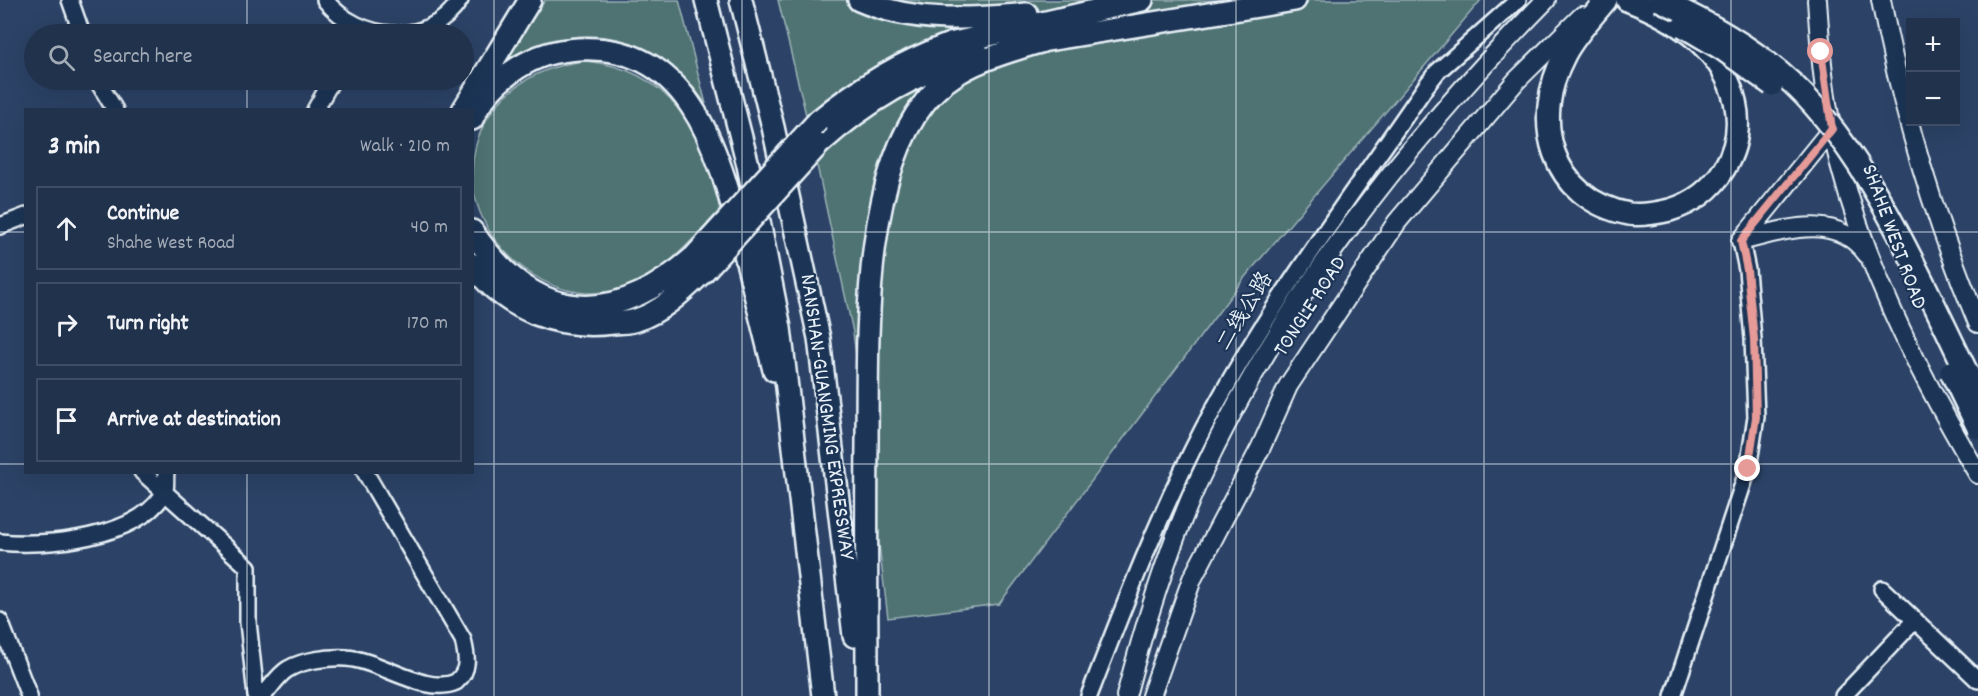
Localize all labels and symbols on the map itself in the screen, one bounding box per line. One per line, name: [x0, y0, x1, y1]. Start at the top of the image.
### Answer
route start: [1807, 38, 1833, 64]
street label: SHAHE WEST ROAD: [1852, 160, 1934, 314]
street label: TONGLE ROAD: [1267, 251, 1355, 363]
street label: 二线公路: [1210, 266, 1282, 358]
street label: NANSHAN-GUANGMING EXPRESSWAY: [791, 272, 862, 563]
route end: [1734, 455, 1760, 481]

